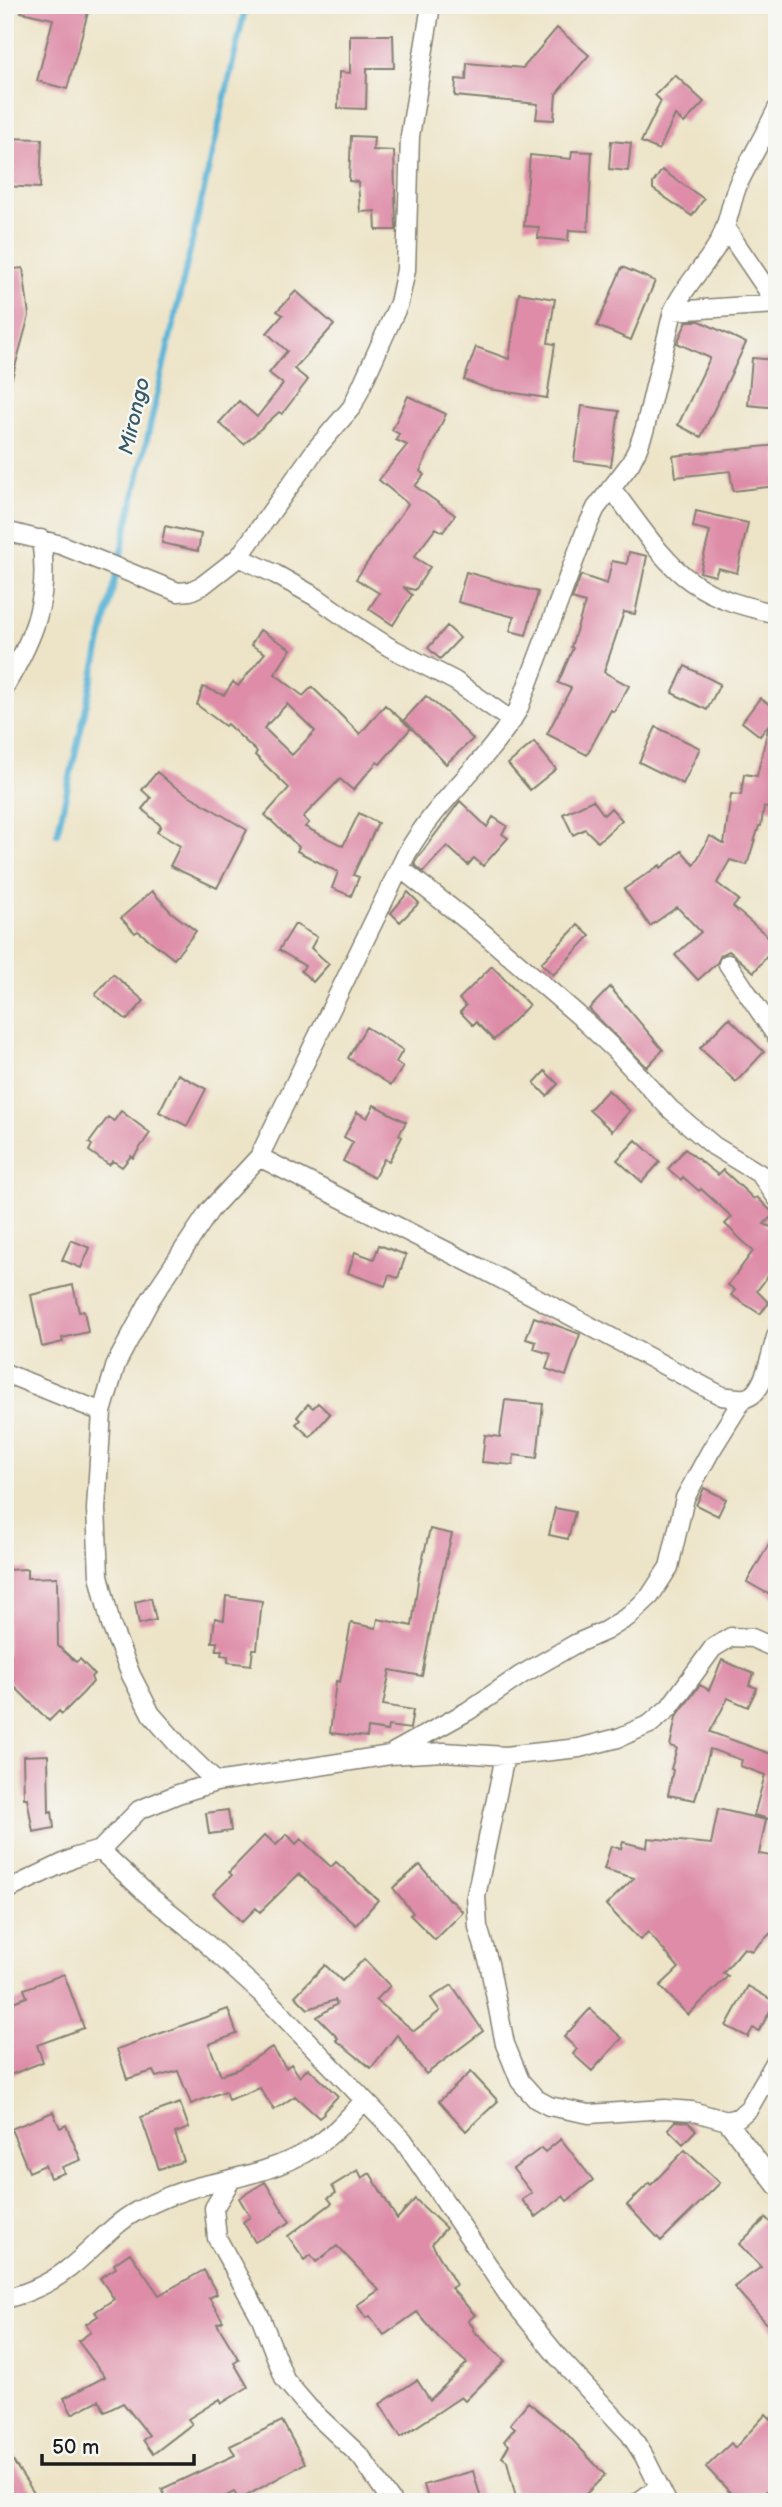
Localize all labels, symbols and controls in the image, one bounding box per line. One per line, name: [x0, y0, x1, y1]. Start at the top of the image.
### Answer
water label: Mirongo: [113, 375, 155, 457]
scale bar: [42, 2423, 194, 2467]
text: 50 m: [52, 2435, 99, 2460]

